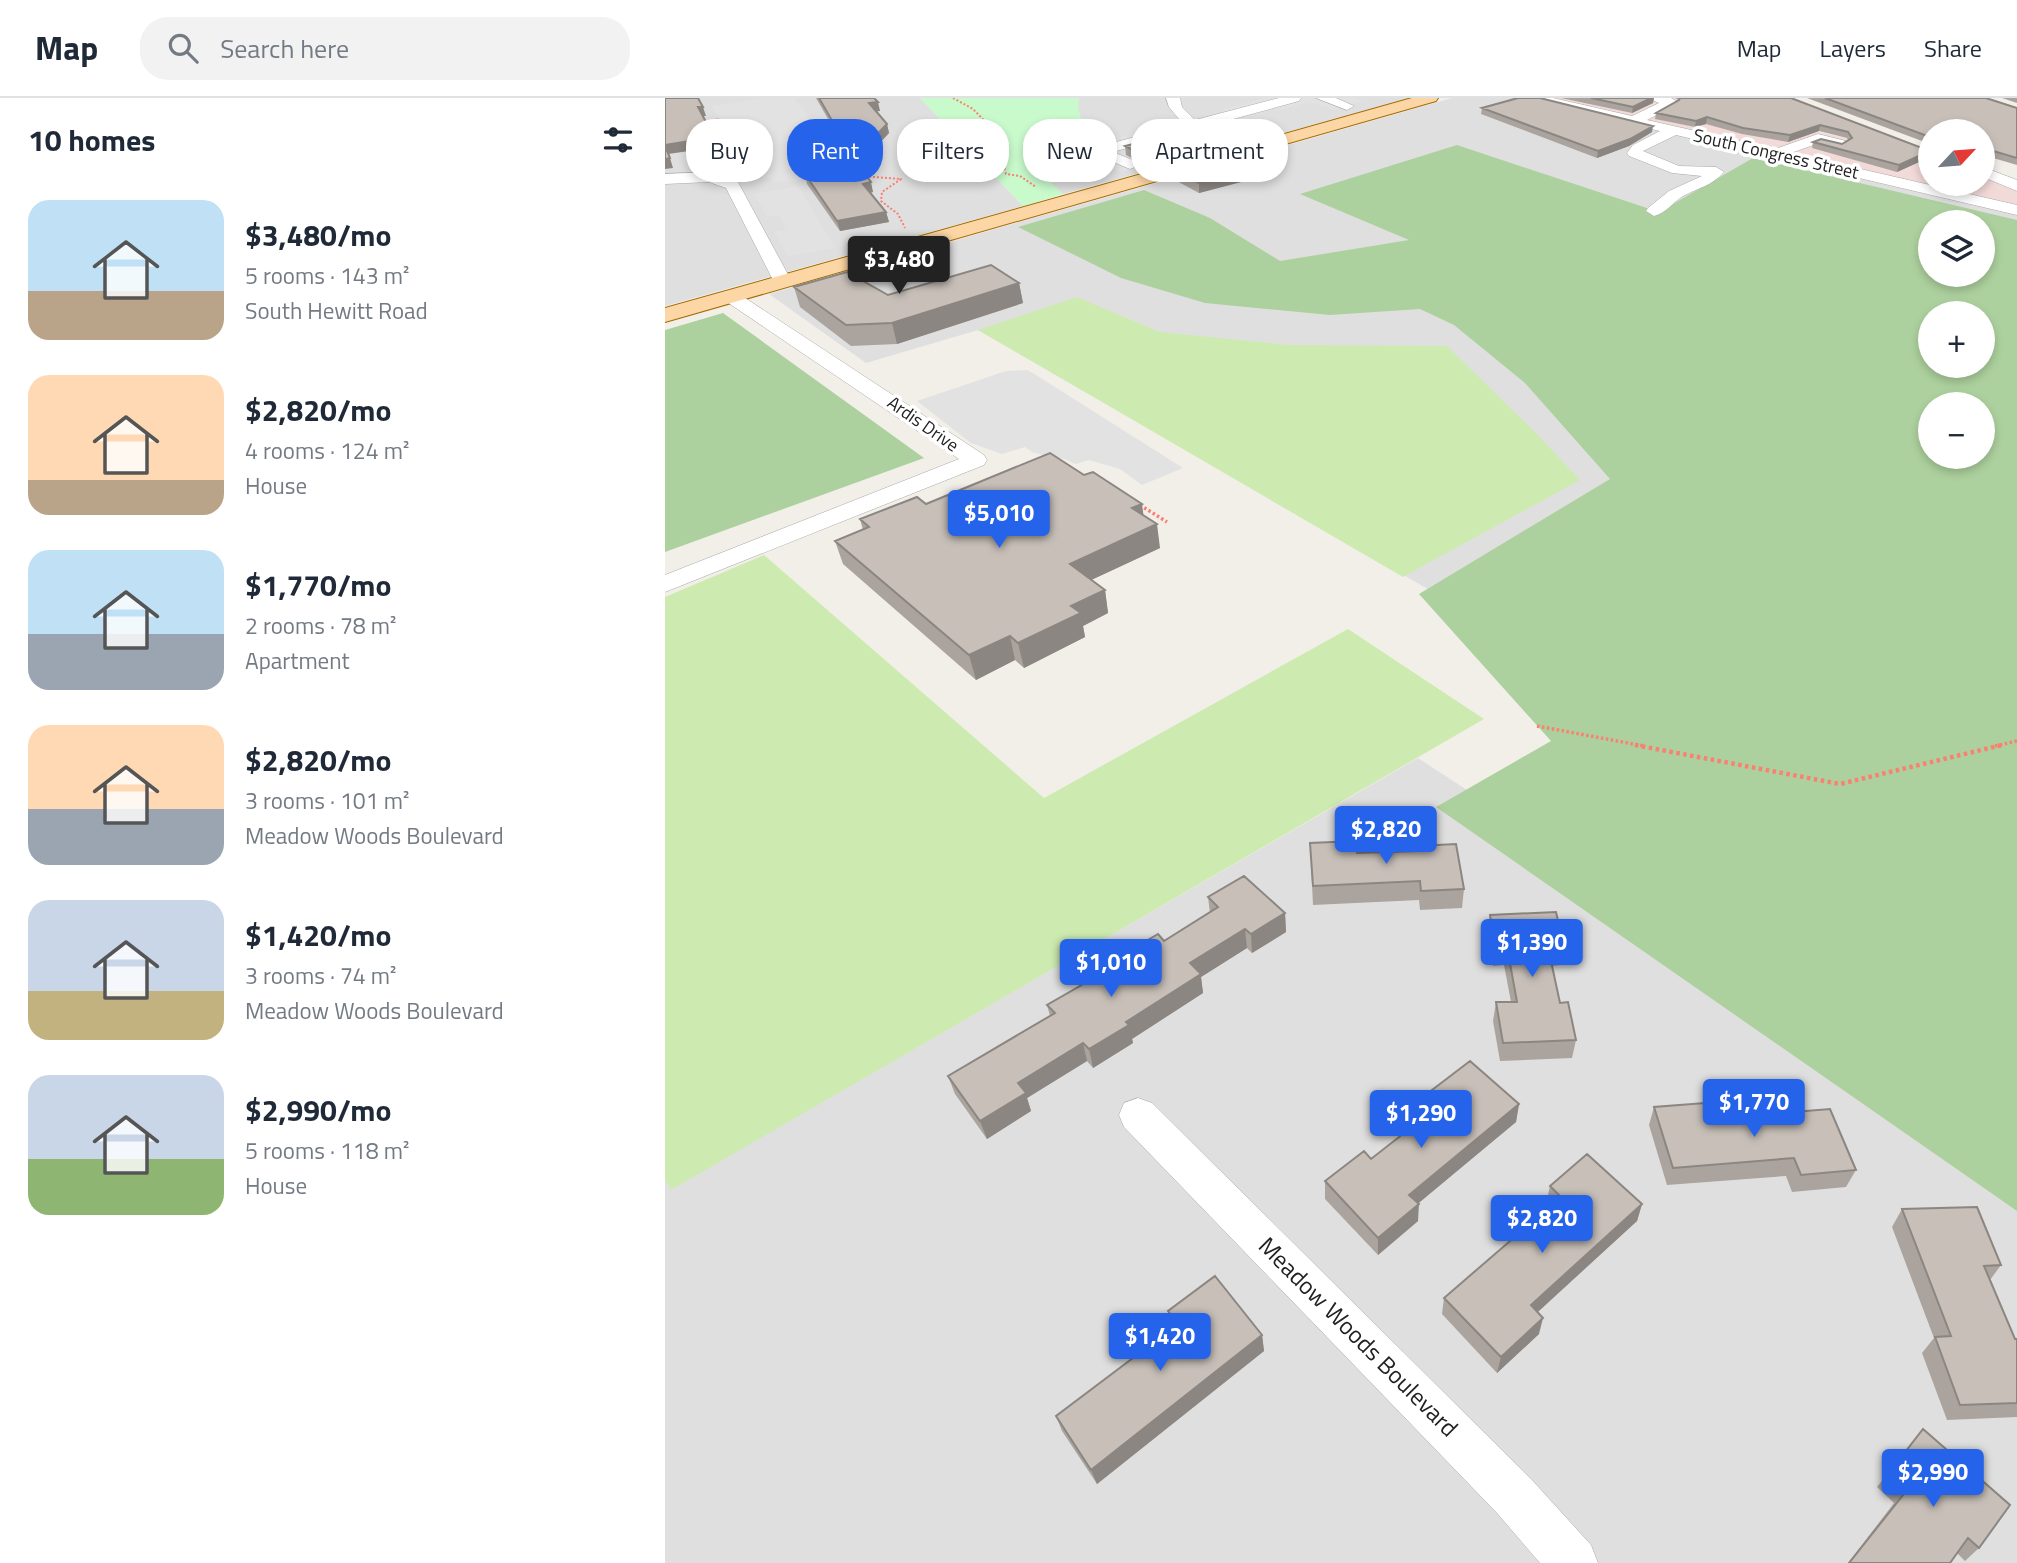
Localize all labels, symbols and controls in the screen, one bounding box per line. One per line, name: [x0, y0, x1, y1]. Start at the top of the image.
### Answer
search box: [140, 17, 630, 80]
text: Map: [35, 23, 98, 73]
icon: search: [164, 29, 202, 67]
text: Search here: [220, 29, 349, 68]
text: Map: [1737, 30, 1782, 66]
text: Layers: [1820, 30, 1886, 66]
text: Share: [1924, 30, 1982, 66]
text: 10 homes: [28, 117, 155, 163]
chip: Buy: [686, 119, 773, 182]
chip: Rent: [787, 119, 883, 182]
chip: Filters: [897, 119, 1009, 182]
chip: New: [1023, 119, 1117, 182]
chip: Apartment: [1131, 119, 1288, 182]
north arrow: [1918, 119, 1995, 196]
map controls: [1918, 119, 1995, 469]
icon: filters: [599, 121, 637, 159]
street label: South Congress Street: [1691, 121, 1862, 186]
button: layers: [1918, 210, 1995, 287]
text: $3,480/mo: [245, 212, 391, 258]
icon: home: [84, 228, 168, 312]
pin: $3,480: [842, 236, 956, 296]
text: $3,480: [864, 241, 934, 276]
text: 5 rooms · 143 m²: [245, 258, 409, 293]
text: South Hewitt Road: [245, 293, 428, 328]
button: +: [1918, 301, 1995, 378]
text: $2,820/mo: [245, 387, 391, 433]
street label: Ardis Drive: [882, 389, 965, 458]
button: −: [1918, 392, 1995, 469]
icon: home: [84, 403, 168, 487]
text: 4 rooms · 124 m²: [245, 433, 409, 468]
text: House: [245, 468, 307, 503]
pin: $5,010: [942, 490, 1056, 550]
text: $5,010: [964, 495, 1034, 530]
text: $1,770/mo: [245, 562, 391, 608]
icon: home: [84, 578, 168, 662]
text: 2 rooms · 78 m²: [245, 608, 396, 643]
text: Apartment: [245, 643, 350, 678]
text: $2,820/mo: [245, 737, 391, 783]
icon: home: [84, 753, 168, 837]
text: 3 rooms · 101 m²: [245, 783, 409, 818]
pin: $2,820: [1329, 806, 1443, 866]
text: $2,820: [1351, 811, 1421, 846]
text: Meadow Woods Boulevard: [245, 818, 504, 853]
text: $1,420/mo: [245, 912, 391, 958]
pin: $1,390: [1475, 920, 1589, 979]
text: $1,390: [1497, 924, 1567, 959]
icon: home: [84, 928, 168, 1012]
pin: $1,010: [1054, 940, 1168, 999]
text: $1,010: [1076, 944, 1146, 979]
text: 3 rooms · 74 m²: [245, 958, 396, 993]
text: Meadow Woods Boulevard: [245, 993, 504, 1028]
pin: $1,770: [1697, 1080, 1811, 1139]
text: $1,770: [1719, 1084, 1789, 1119]
text: $2,990/mo: [245, 1087, 391, 1133]
pin: $1,290: [1364, 1090, 1478, 1150]
text: $1,290: [1386, 1095, 1456, 1130]
icon: home: [84, 1103, 168, 1187]
text: 5 rooms · 118 m²: [245, 1133, 409, 1168]
text: House: [245, 1168, 307, 1203]
pin: $2,820: [1485, 1196, 1599, 1255]
text: $2,820: [1507, 1200, 1577, 1235]
street label: Meadow Woods Boulevard: [1251, 1228, 1467, 1444]
pin: $1,420: [1103, 1314, 1217, 1373]
text: $1,420: [1125, 1318, 1195, 1353]
pin: $2,990: [1876, 1450, 1990, 1509]
text: $2,990: [1898, 1454, 1968, 1489]

